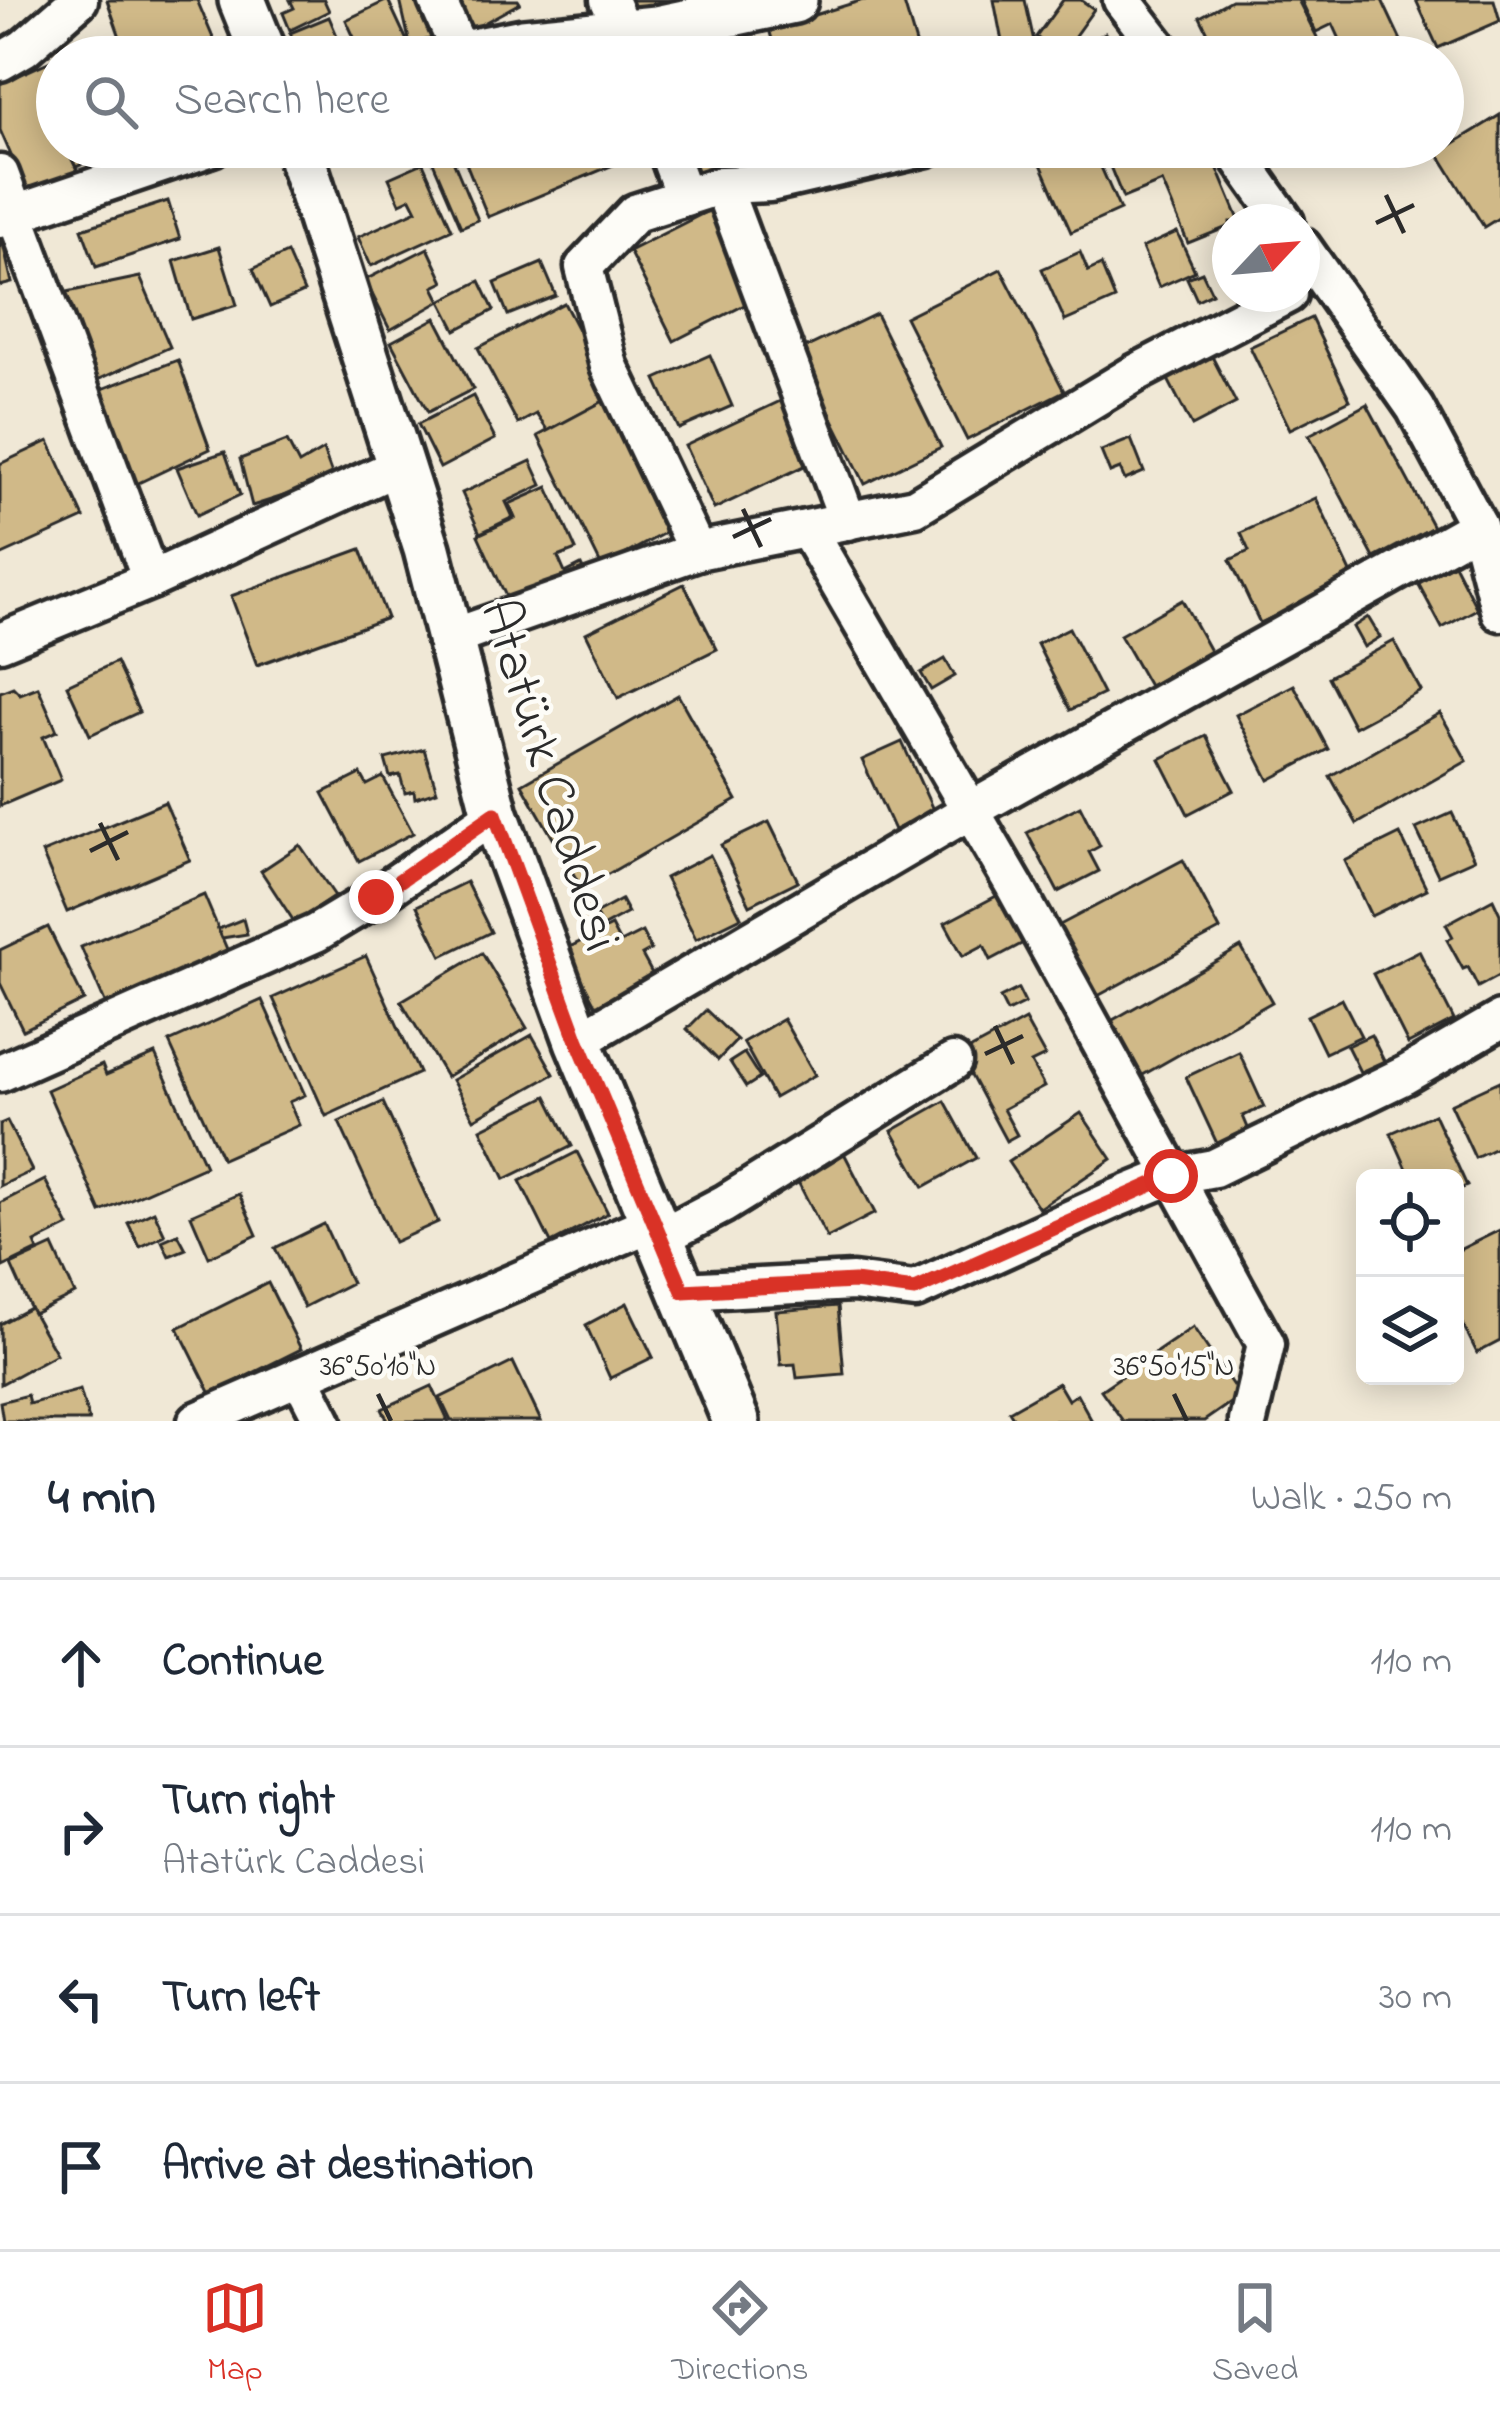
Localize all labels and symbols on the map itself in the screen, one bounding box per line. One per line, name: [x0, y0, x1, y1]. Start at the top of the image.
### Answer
north arrow: [1212, 204, 1320, 312]
street label: Atatürk Caddesi: [457, 590, 638, 961]
route end: [349, 870, 403, 924]
route start: [1144, 1149, 1198, 1203]
text: 36°50'10"N: [320, 1346, 436, 1390]
text: 36°50'15"N: [1114, 1346, 1234, 1390]

